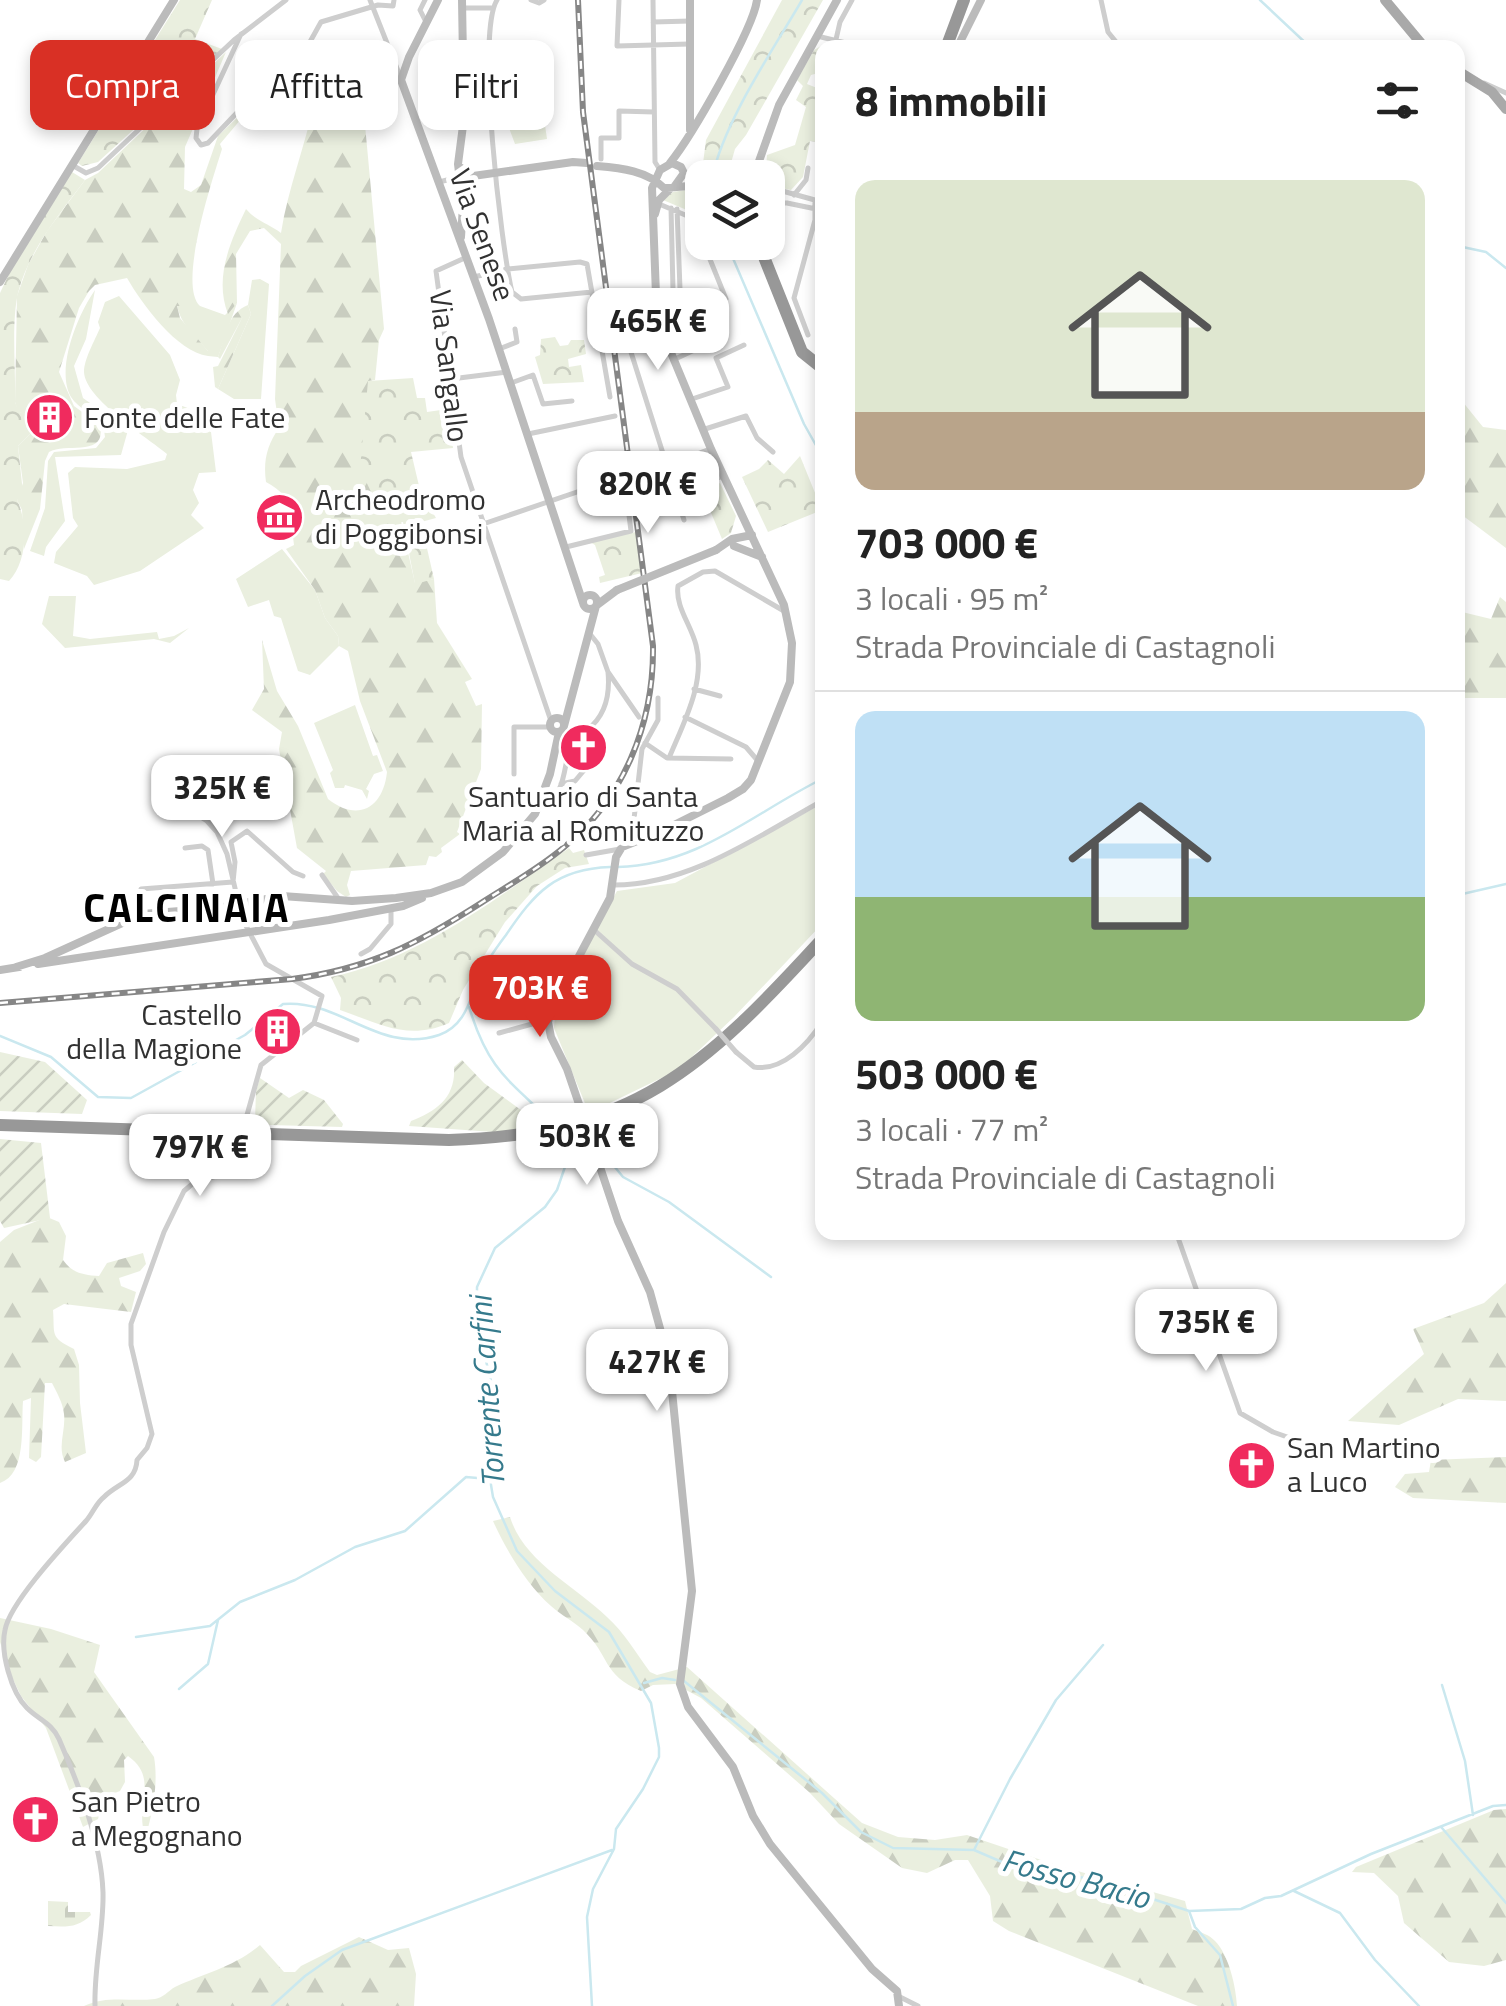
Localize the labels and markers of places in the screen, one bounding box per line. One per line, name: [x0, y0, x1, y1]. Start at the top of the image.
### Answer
pin: 465K €: [577, 288, 739, 373]
building icon: Fonte delle Fate: [23, 392, 75, 444]
place label: Fonte delle Fate: [84, 394, 286, 440]
pin: 820K €: [567, 451, 729, 536]
place label: Archeodromo di Poggibonsi: [315, 476, 486, 556]
museum icon: Archeodromo di Poggibonsi: [254, 491, 306, 543]
church icon: Santuario di Santa Maria al Romituzzo: [557, 722, 609, 774]
pin: 325K €: [141, 755, 303, 840]
place label: Santuario di Santa Maria al Romituzzo: [462, 773, 704, 853]
pin: 703K €: [459, 955, 621, 1040]
place label: Castello della Magione: [66, 991, 242, 1071]
building icon: Castello della Magione: [251, 1006, 303, 1058]
pin: 503K €: [506, 1103, 668, 1188]
pin: 797K €: [119, 1114, 281, 1199]
pin: 735K €: [1125, 1289, 1287, 1374]
pin: 427K €: [576, 1329, 738, 1414]
place label: San Martino a Luco: [1287, 1424, 1441, 1504]
church icon: San Martino a Luco: [1226, 1439, 1278, 1491]
place label: San Pietro a Megognano: [71, 1778, 243, 1858]
church icon: San Pietro a Megognano: [10, 1793, 62, 1845]

